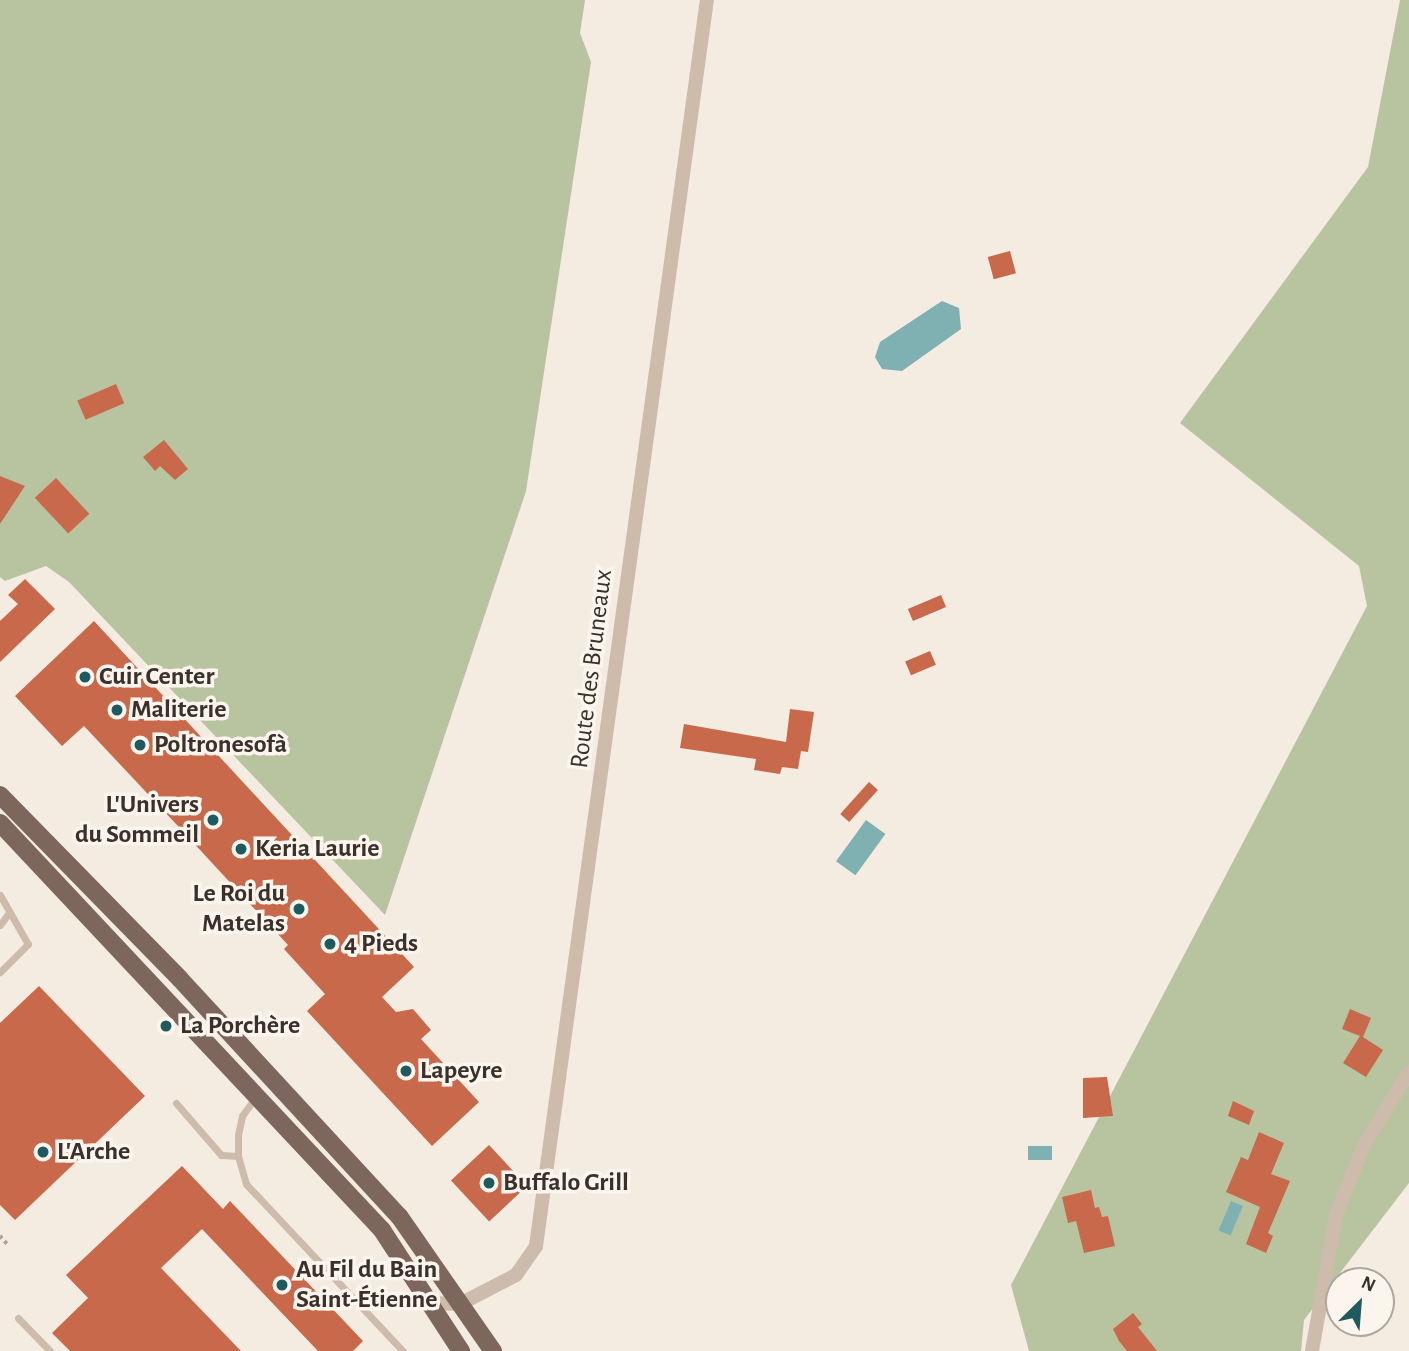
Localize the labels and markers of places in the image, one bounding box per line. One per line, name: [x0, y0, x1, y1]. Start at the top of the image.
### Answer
place label: Cuir Center: [99, 661, 214, 693]
marker: Cuir Center: [77, 669, 93, 685]
place label: Maliterie: [131, 694, 227, 726]
marker: Maliterie: [109, 702, 125, 718]
place label: Poltronesofà: [154, 729, 287, 761]
marker: Poltronesofà: [132, 737, 148, 753]
place label: L'Univers du Sommeil: [75, 789, 199, 850]
marker: L'Univers du Sommeil: [205, 812, 221, 828]
place label: Keria Laurie: [255, 833, 379, 865]
marker: Keria Laurie: [233, 841, 249, 857]
place label: Le Roi du Matelas: [192, 878, 285, 940]
marker: Le Roi du Matelas: [291, 901, 307, 917]
place label: 4 Pieds: [344, 928, 418, 960]
marker: 4 Pieds: [322, 936, 338, 952]
place label: La Porchère: [180, 1010, 300, 1042]
marker: La Porchère: [158, 1018, 174, 1034]
place label: Lapeyre: [420, 1055, 502, 1087]
marker: Lapeyre: [398, 1063, 414, 1079]
place label: L'Arche: [57, 1136, 130, 1168]
marker: L'Arche: [35, 1144, 51, 1160]
place label: Buffalo Grill: [503, 1167, 629, 1199]
marker: Buffalo Grill: [481, 1175, 497, 1191]
place label: Au Fil du Bain Saint-Étienne: [296, 1254, 438, 1316]
marker: Au Fil du Bain Saint-Étienne: [274, 1277, 290, 1293]

